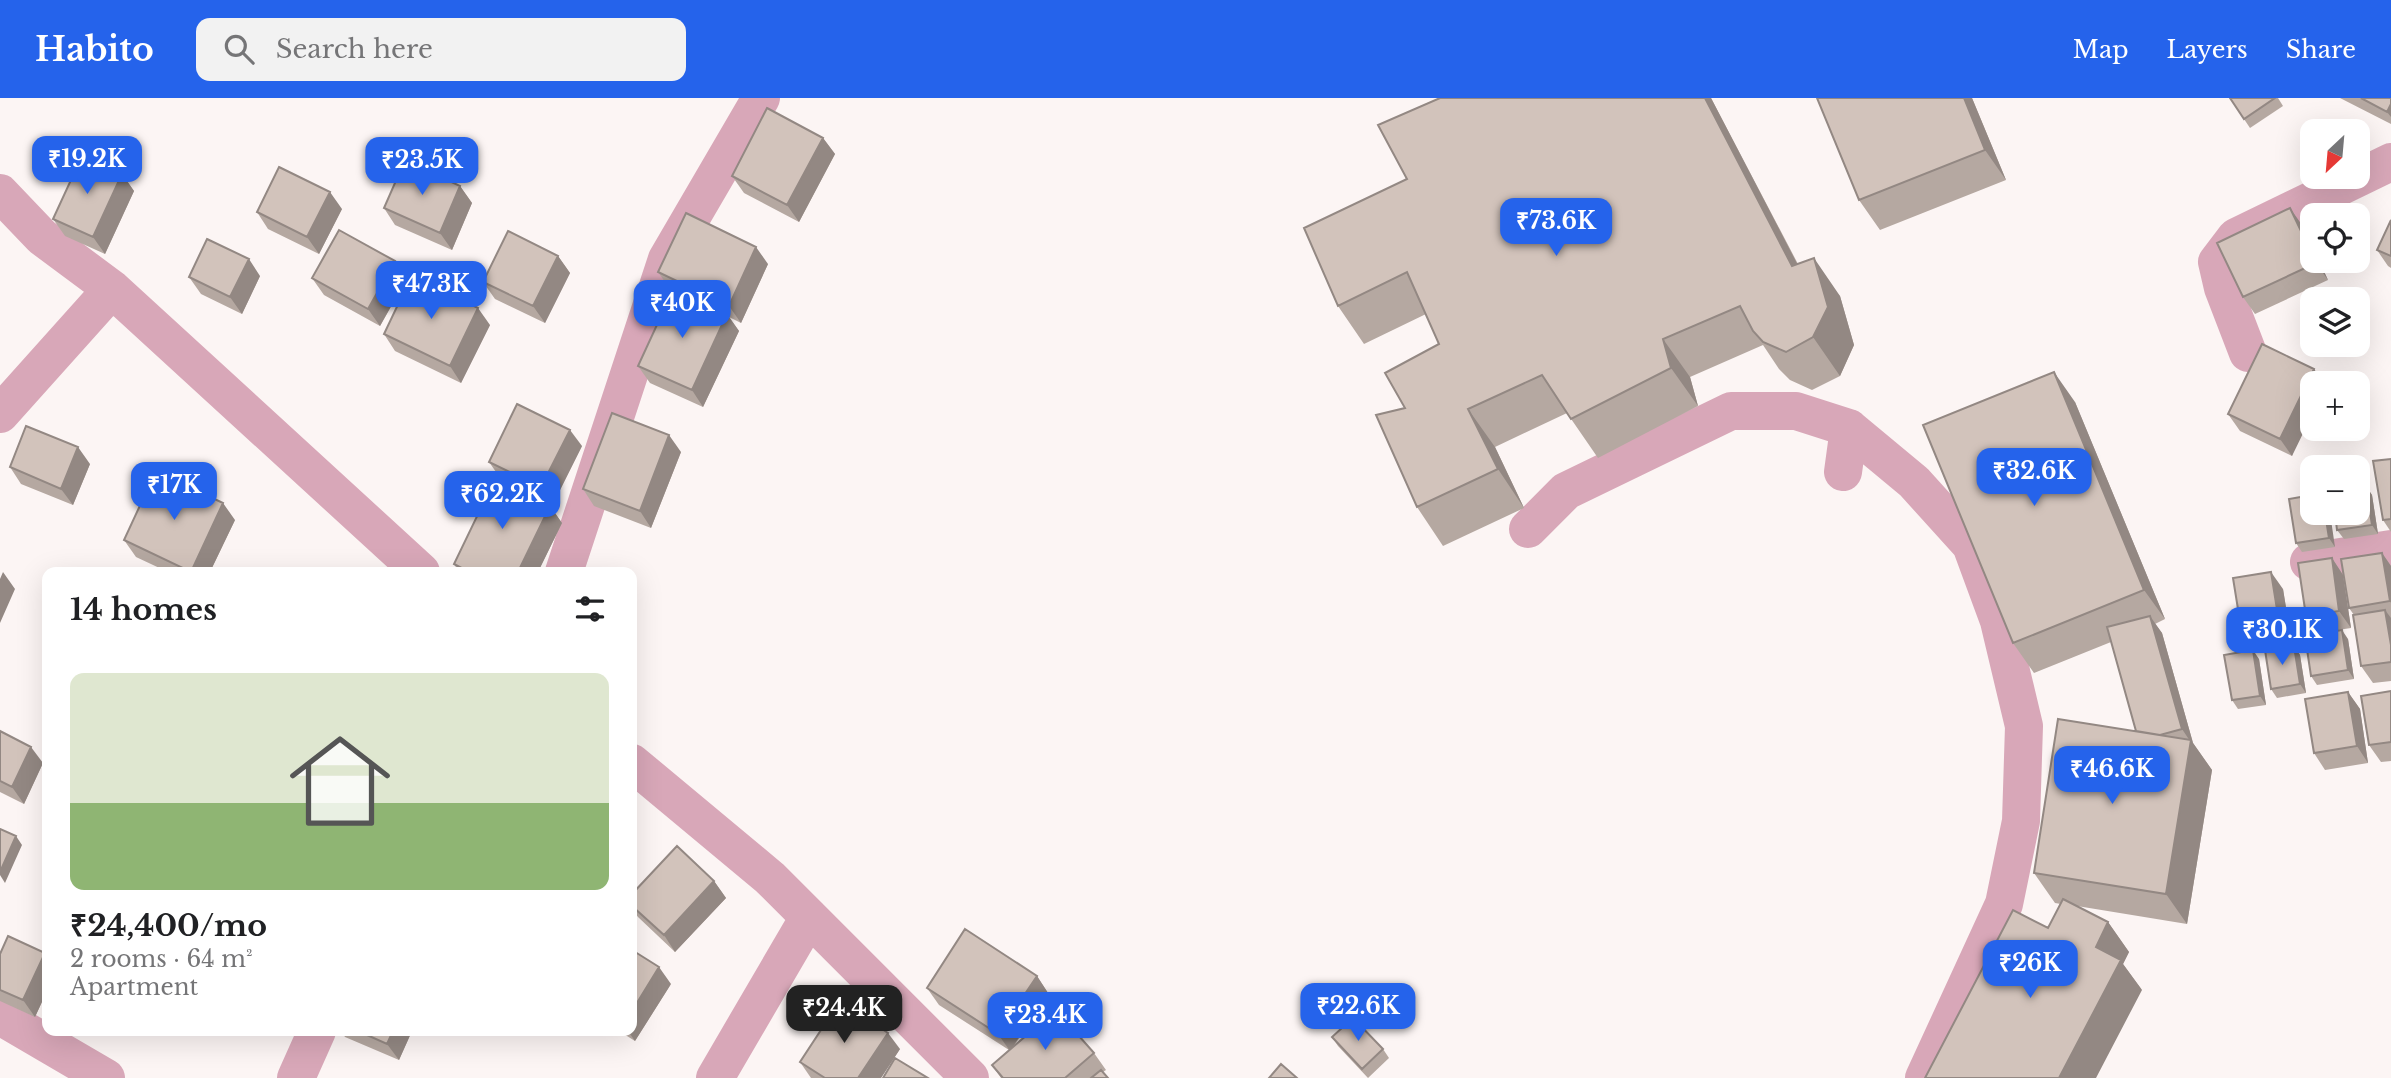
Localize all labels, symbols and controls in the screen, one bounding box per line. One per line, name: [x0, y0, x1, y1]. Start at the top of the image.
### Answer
search box: [196, 18, 686, 81]
text: Habito: [35, 29, 154, 70]
icon: search: [220, 30, 258, 68]
text: Search here: [276, 33, 433, 65]
text: Map: [2073, 35, 2129, 64]
text: Layers: [2167, 35, 2248, 64]
text: Share: [2286, 35, 2356, 64]
north arrow: [2300, 119, 2370, 189]
map controls: [2300, 119, 2370, 525]
pin: ₹19.2K: [30, 136, 144, 196]
pin: ₹23.5K: [365, 138, 479, 197]
text: ₹19.2K: [48, 145, 126, 173]
text: ₹23.5K: [381, 146, 463, 174]
pin: ₹73.6K: [1499, 198, 1613, 258]
button: locate: [2300, 203, 2370, 273]
text: ₹73.6K: [1516, 207, 1596, 235]
pin: ₹47.3K: [374, 262, 488, 321]
text: ₹47.3K: [392, 270, 470, 298]
pin: ₹40K: [641, 280, 723, 340]
button: layers: [2300, 287, 2370, 357]
text: ₹40K: [650, 289, 714, 317]
button: +: [2300, 371, 2370, 441]
pin: ₹32.6K: [1977, 448, 2091, 508]
button: −: [2300, 455, 2370, 525]
text: ₹32.6K: [1993, 457, 2075, 485]
pin: ₹17K: [133, 462, 215, 522]
text: ₹17K: [147, 471, 201, 499]
pin: ₹62.2K: [445, 472, 559, 531]
text: ₹62.2K: [460, 480, 544, 508]
icon: filters: [571, 590, 609, 628]
text: 14 homes: [70, 591, 217, 628]
pin: ₹30.1K: [2225, 608, 2339, 667]
text: ₹30.1K: [2242, 616, 2322, 644]
icon: home: [277, 718, 403, 844]
pin: ₹46.6K: [2055, 746, 2169, 806]
text: ₹46.6K: [2070, 755, 2154, 783]
text: ₹24,400/mo: [70, 907, 267, 944]
pin: ₹26K: [1989, 940, 2071, 1000]
text: 2 rooms · 64 m²: [70, 945, 253, 973]
text: ₹26K: [1999, 949, 2061, 977]
text: Apartment: [70, 973, 198, 1001]
pin: ₹22.6K: [1301, 984, 1415, 1043]
pin: ₹24.4K: [787, 986, 901, 1045]
pin: ₹23.4K: [988, 992, 1102, 1052]
text: ₹22.6K: [1316, 992, 1400, 1020]
text: ₹24.4K: [802, 994, 886, 1022]
text: ₹23.4K: [1004, 1001, 1086, 1029]

